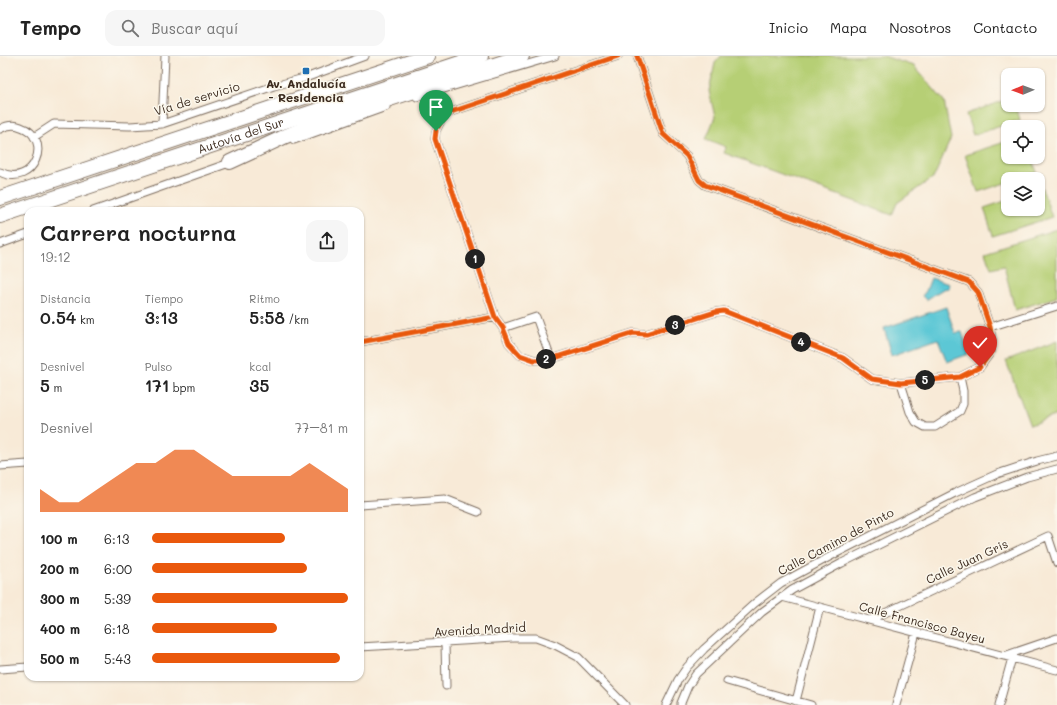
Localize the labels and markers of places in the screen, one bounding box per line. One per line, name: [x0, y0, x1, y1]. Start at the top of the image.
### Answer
marker: Av. Andalucía - Residencia: [301, 66, 311, 76]
place label: Av. Andalucía - Residencia: [266, 75, 346, 105]
pin: [419, 90, 453, 131]
pin: 1: [465, 249, 485, 269]
pin: 3: [665, 315, 685, 335]
pin: [963, 326, 997, 367]
pin: 4: [791, 332, 811, 352]
pin: 2: [536, 349, 556, 369]
pin: 5: [915, 370, 935, 390]

